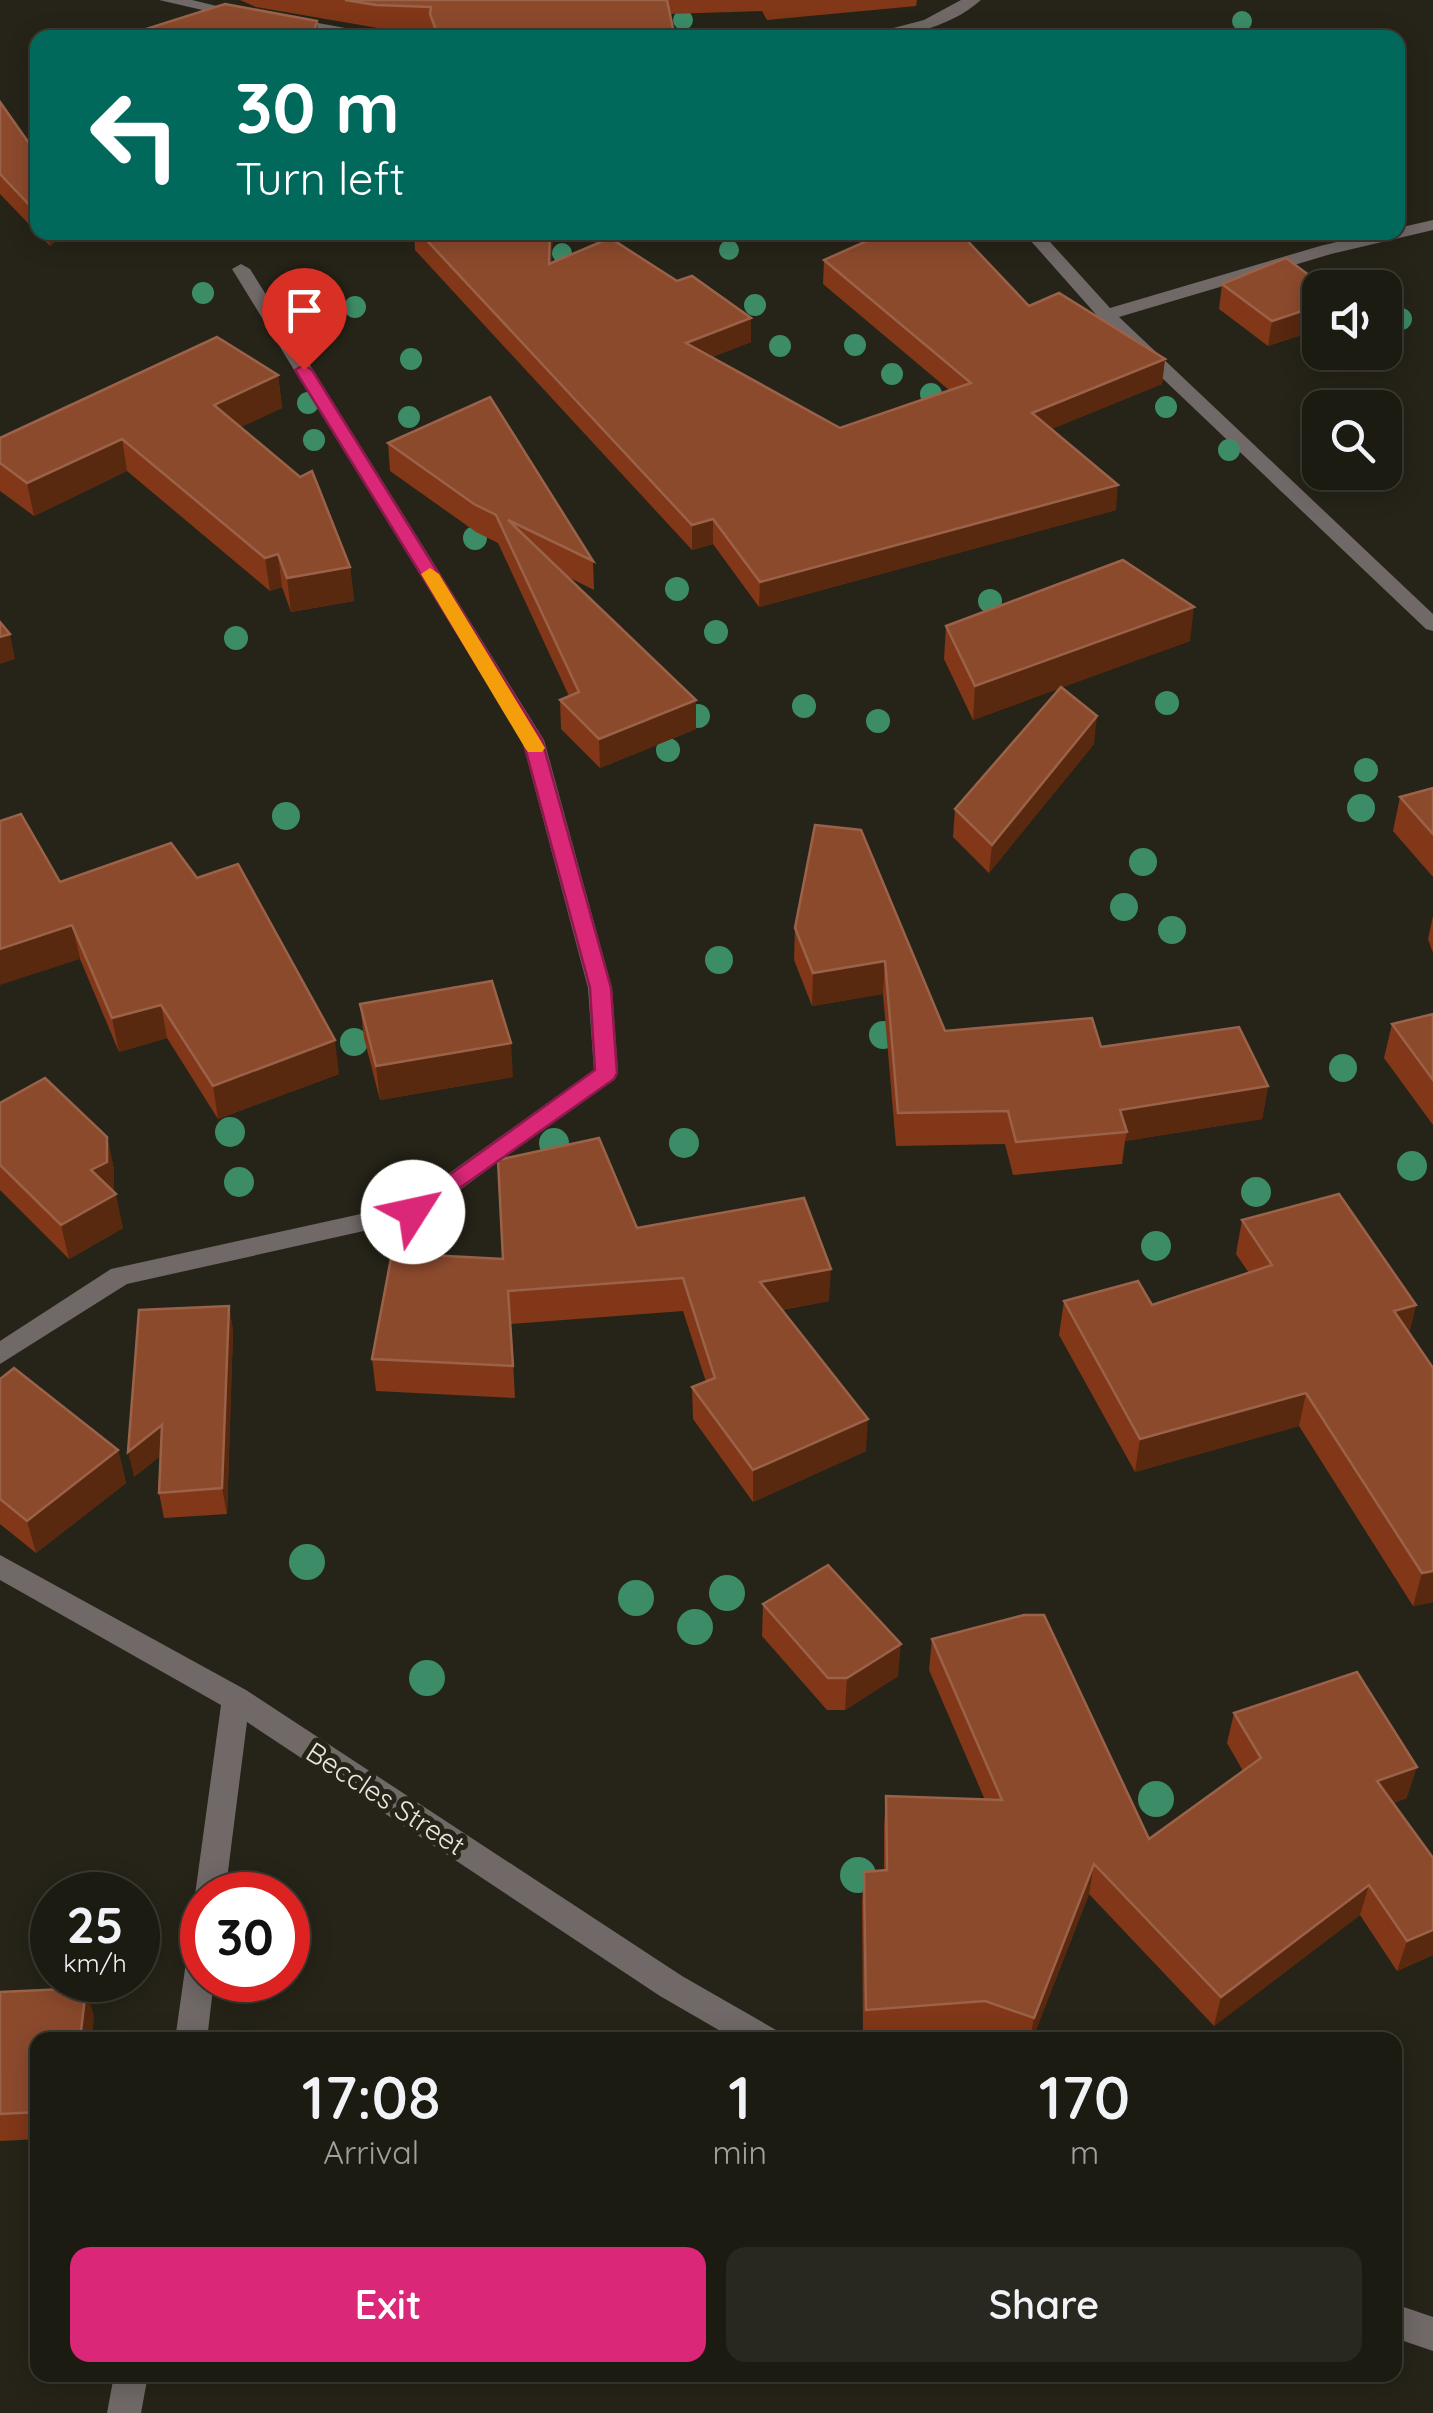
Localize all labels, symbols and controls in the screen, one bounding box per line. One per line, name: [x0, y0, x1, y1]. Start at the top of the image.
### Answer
text: 30 m: [235, 63, 400, 151]
icon: left: [70, 70, 200, 200]
text: Turn left: [235, 150, 405, 206]
pin: [262, 268, 347, 371]
map controls: [1302, 270, 1402, 490]
button: sound: [1302, 270, 1402, 370]
icon: arrive: [277, 283, 332, 338]
button: search: [1302, 390, 1402, 490]
position arrow: [361, 1160, 465, 1264]
street label: Beccles Street: [300, 1734, 472, 1862]
speed limit sign: 30: [180, 1872, 310, 2002]
text: 25: [66, 1893, 124, 1956]
text: km/h: [63, 1947, 127, 1978]
text: 17:08: [302, 2059, 441, 2134]
text: 1: [728, 2059, 751, 2134]
text: 170: [1039, 2059, 1130, 2134]
text: Arrival: [323, 2132, 419, 2172]
text: min: [712, 2132, 767, 2172]
text: m: [1070, 2132, 1099, 2172]
button: Exit: [70, 2247, 706, 2362]
button: Share: [726, 2247, 1362, 2362]

